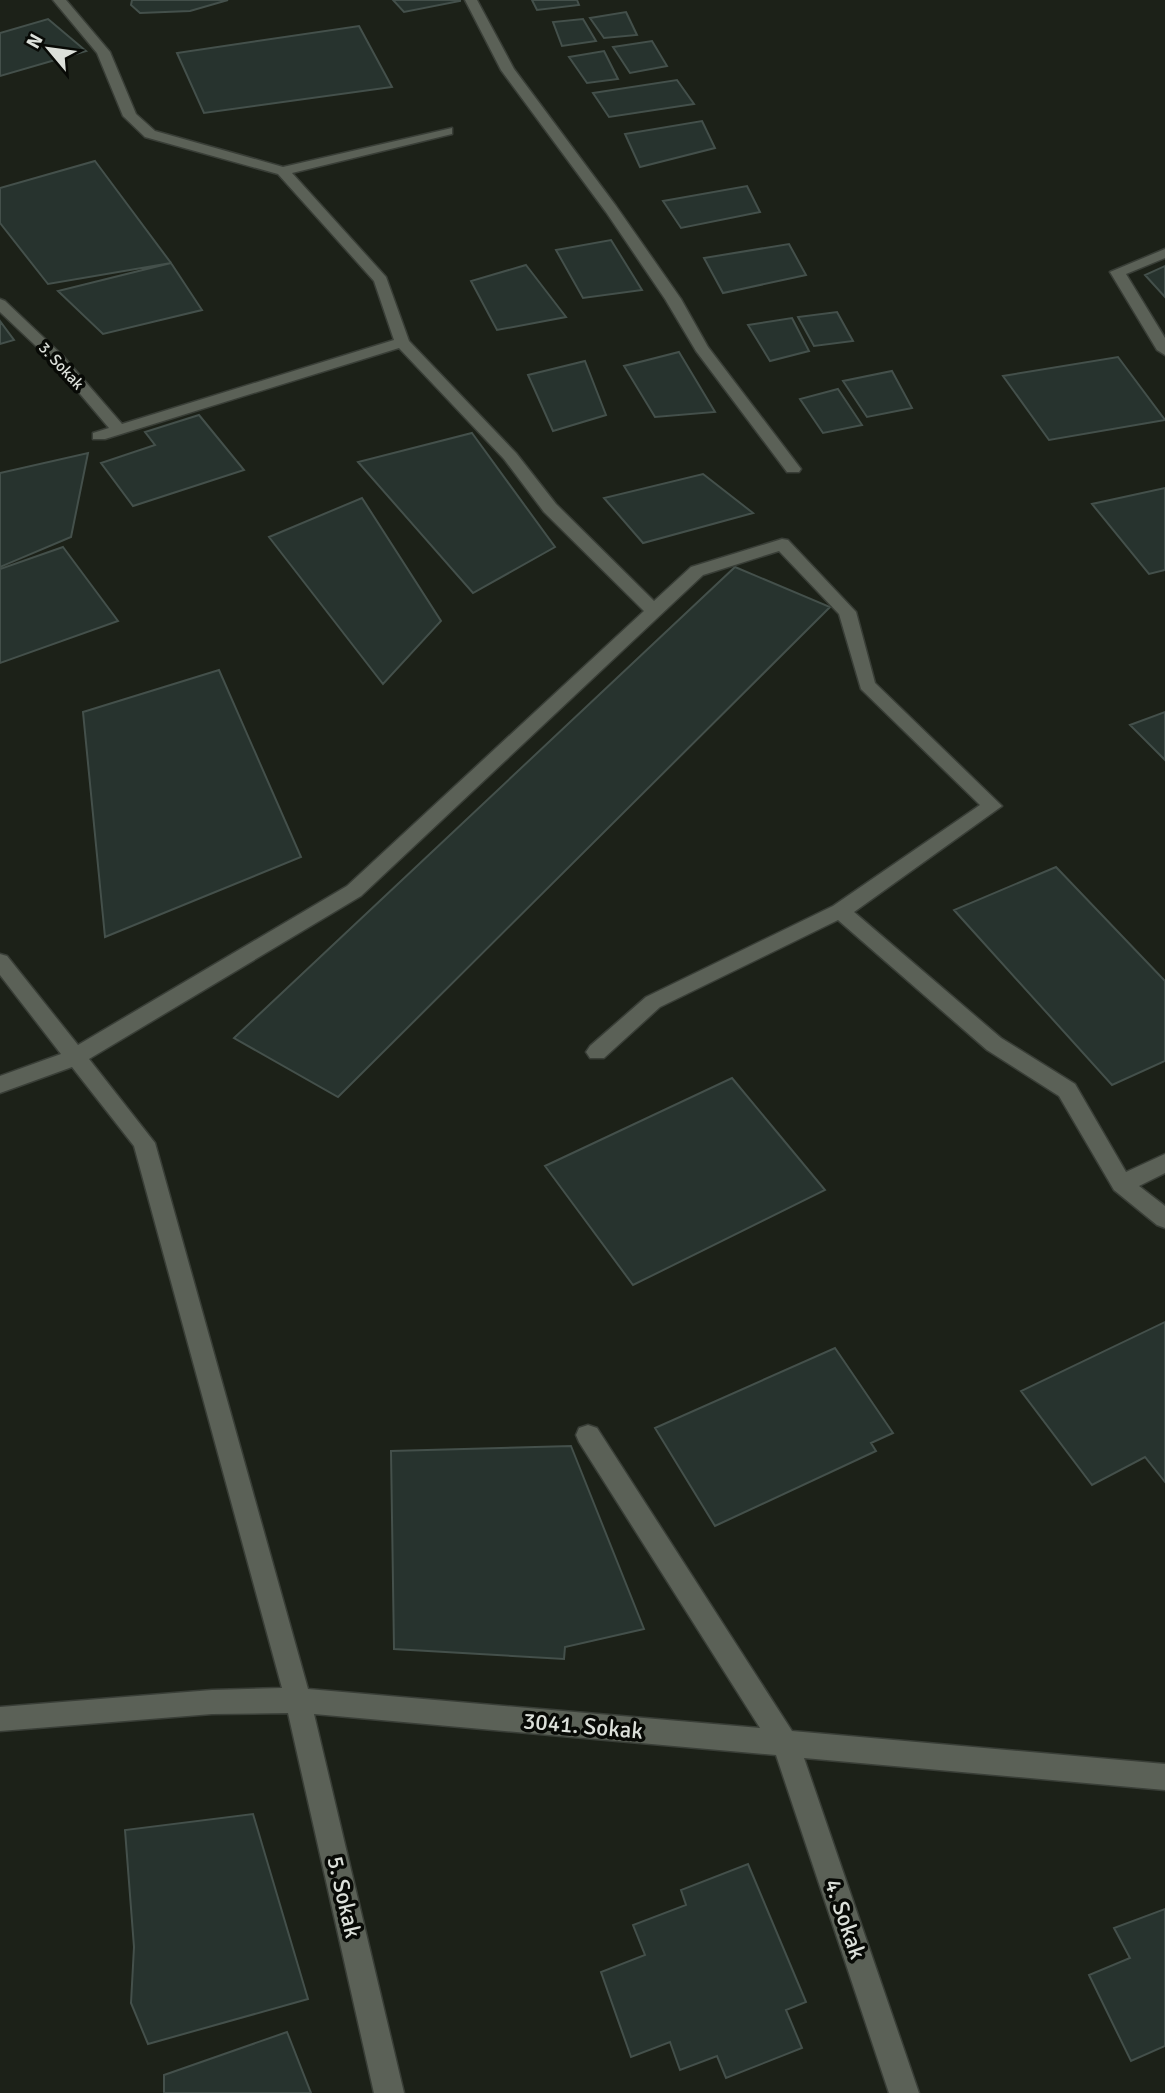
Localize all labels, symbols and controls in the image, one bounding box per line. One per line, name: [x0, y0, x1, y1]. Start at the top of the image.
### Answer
north arrow: [14, 14, 84, 84]
text: N: [21, 30, 49, 53]
street label: 3. Sokak: [34, 338, 88, 394]
street label: 3041. Sokak: [522, 1706, 645, 1746]
street label: 5. Sokak: [321, 1853, 368, 1941]
street label: 4. Sokak: [818, 1875, 872, 1963]

